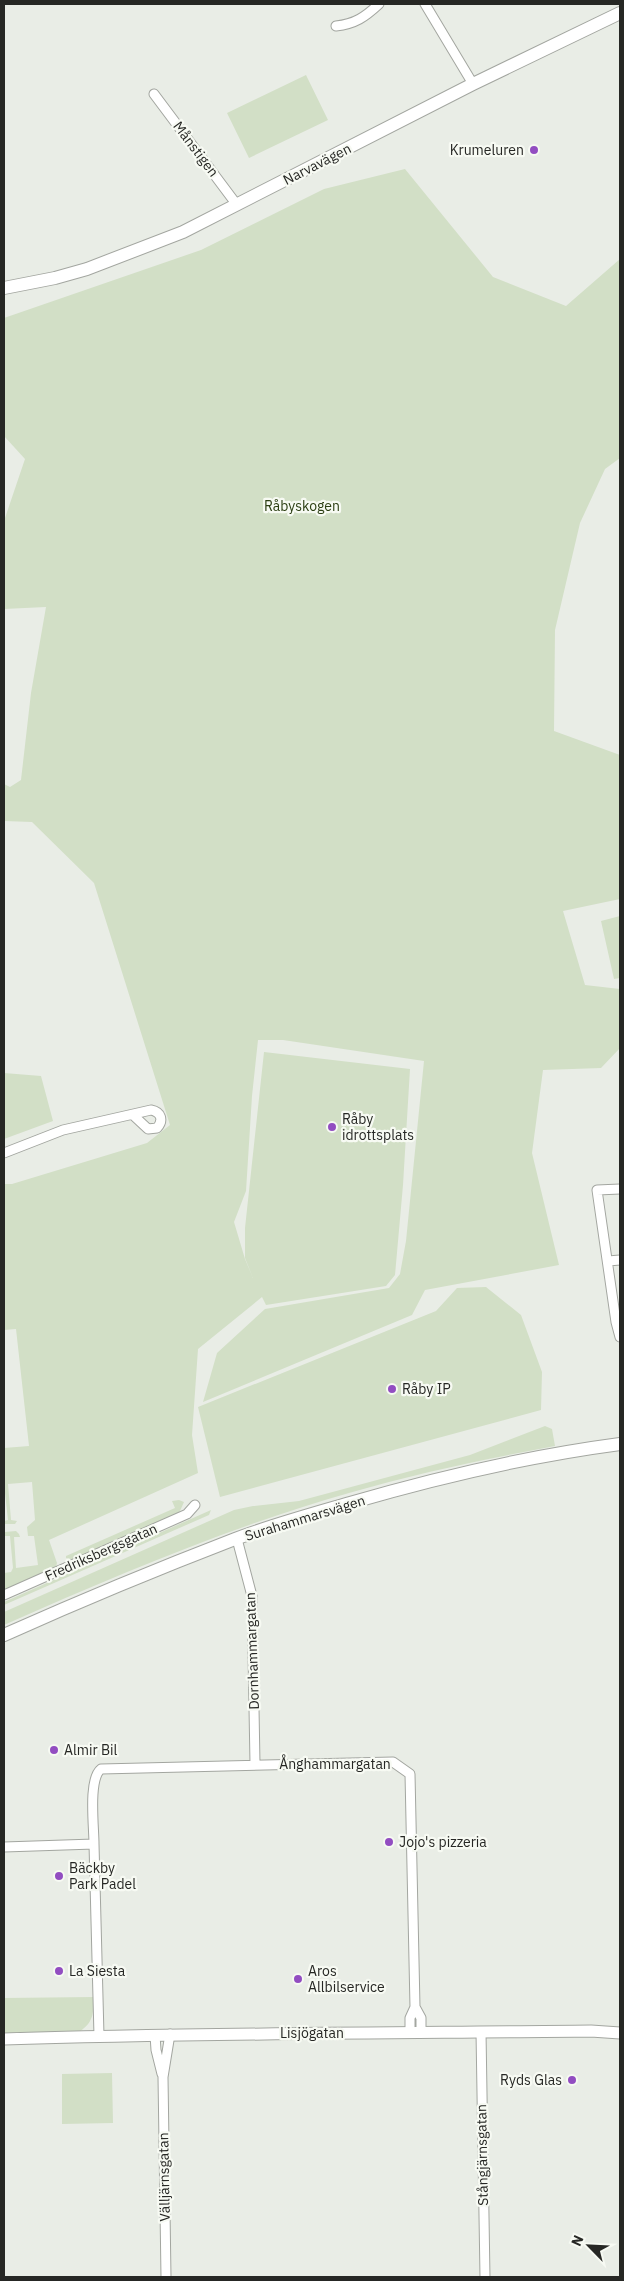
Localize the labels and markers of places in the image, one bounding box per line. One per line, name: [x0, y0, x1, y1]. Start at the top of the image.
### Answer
place label: Krumeluren: [450, 141, 524, 159]
marker: Krumeluren: [528, 144, 540, 156]
place label: Råby idrottsplats: [342, 1110, 414, 1144]
marker: Råby idrottsplats: [326, 1121, 338, 1133]
place label: Råby IP: [402, 1380, 451, 1398]
marker: Råby IP: [386, 1383, 398, 1395]
place label: Almir Bil: [64, 1741, 118, 1759]
marker: Almir Bil: [48, 1744, 60, 1756]
place label: Jojo's pizzeria: [399, 1833, 487, 1851]
marker: Jojo's pizzeria: [383, 1836, 395, 1848]
place label: Bäckby Park Padel: [69, 1859, 136, 1893]
marker: Bäckby Park Padel: [53, 1870, 65, 1882]
place label: La Siesta: [69, 1962, 126, 1980]
place label: Aros Allbilservice: [308, 1962, 385, 1996]
marker: La Siesta: [53, 1965, 65, 1977]
marker: Aros Allbilservice: [292, 1973, 304, 1985]
place label: Ryds Glas: [500, 2071, 562, 2089]
marker: Ryds Glas: [566, 2074, 578, 2086]

